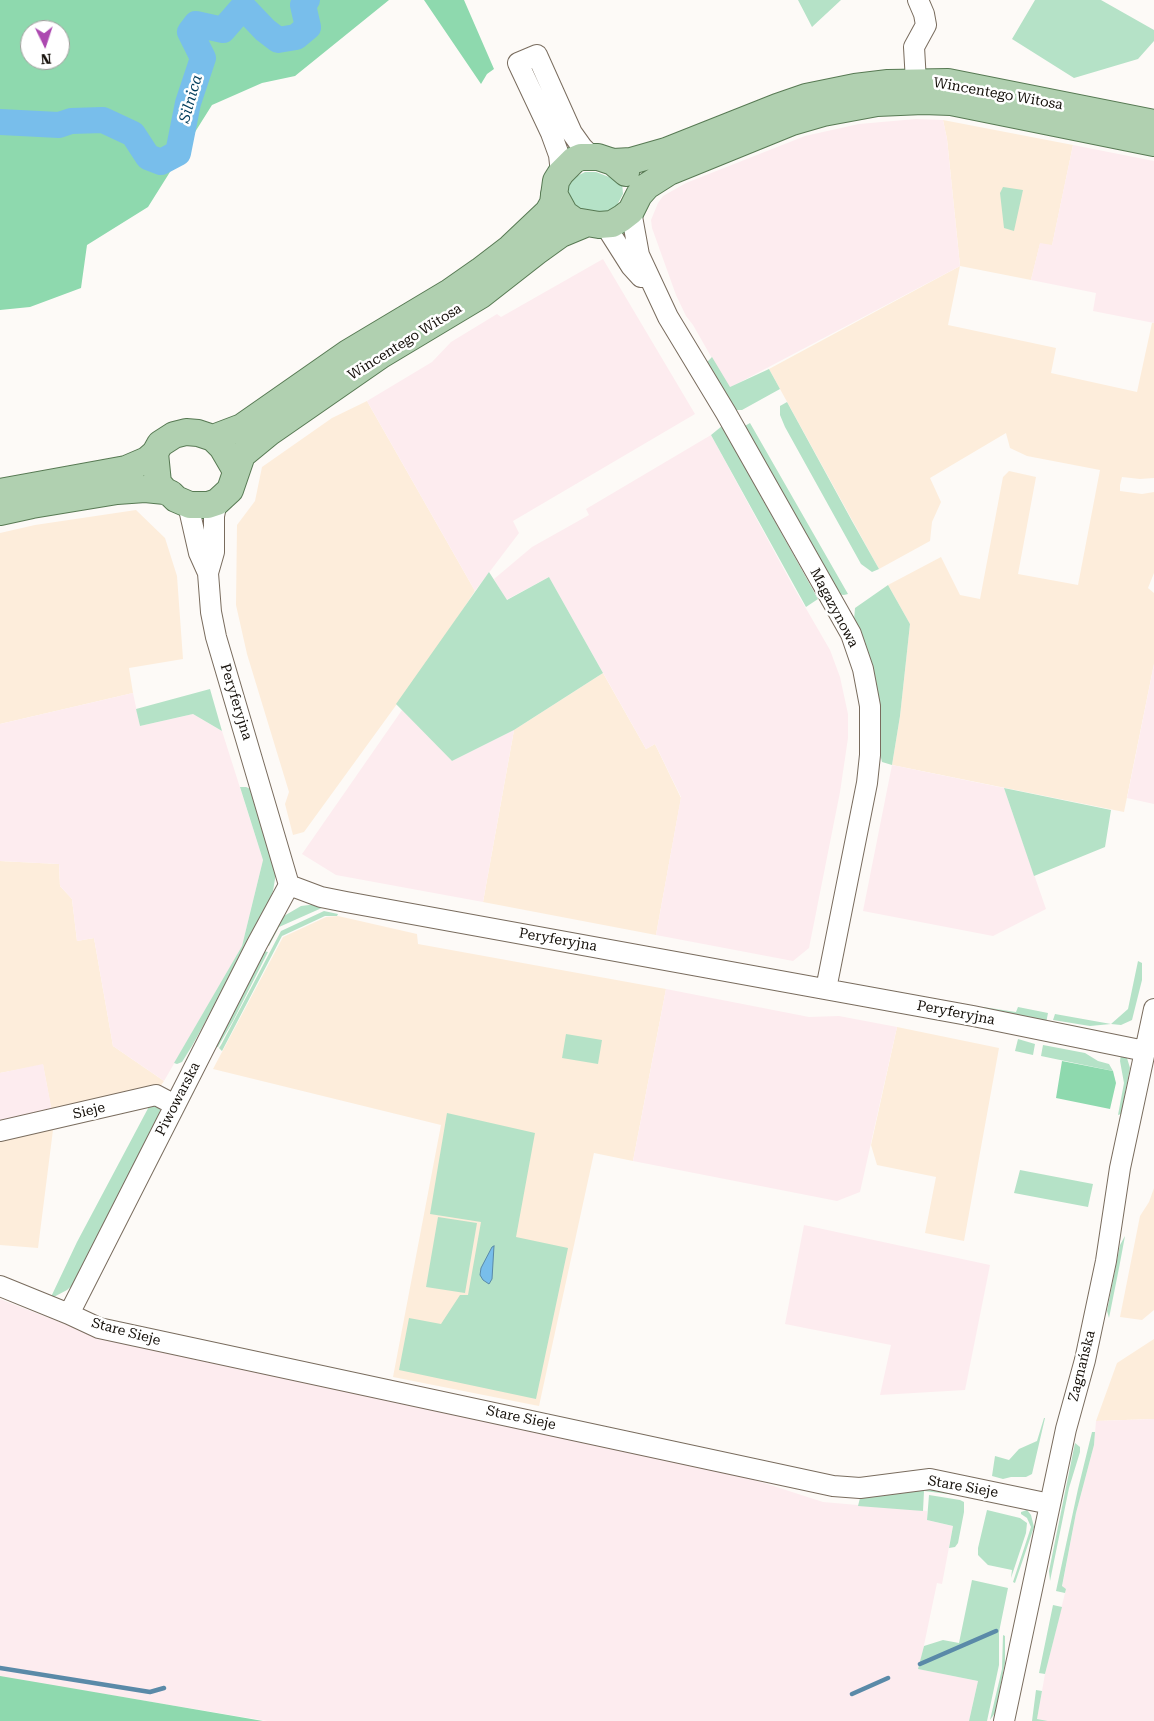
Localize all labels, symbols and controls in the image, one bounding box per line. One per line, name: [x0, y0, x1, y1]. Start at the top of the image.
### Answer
north arrow: [20, 20, 70, 70]
text: N: [40, 51, 52, 67]
water label: Silnica: [176, 73, 206, 125]
street label: Wincentego Witosa: [932, 74, 1064, 114]
street label: Wincentego Witosa: [345, 300, 465, 384]
street label: Magazynowa: [806, 565, 862, 651]
street label: Peryferyjna: [216, 662, 256, 742]
street label: Peryferyjna: [518, 925, 598, 955]
street label: Peryferyjna: [916, 997, 996, 1029]
street label: Piwowarska: [152, 1059, 204, 1139]
street label: Sieje: [71, 1099, 107, 1123]
street label: Stare Sieje: [90, 1315, 162, 1349]
street label: Zagnańska: [1065, 1329, 1099, 1403]
street label: Stare Sieje: [485, 1402, 557, 1434]
street label: Stare Sieje: [927, 1473, 999, 1501]

